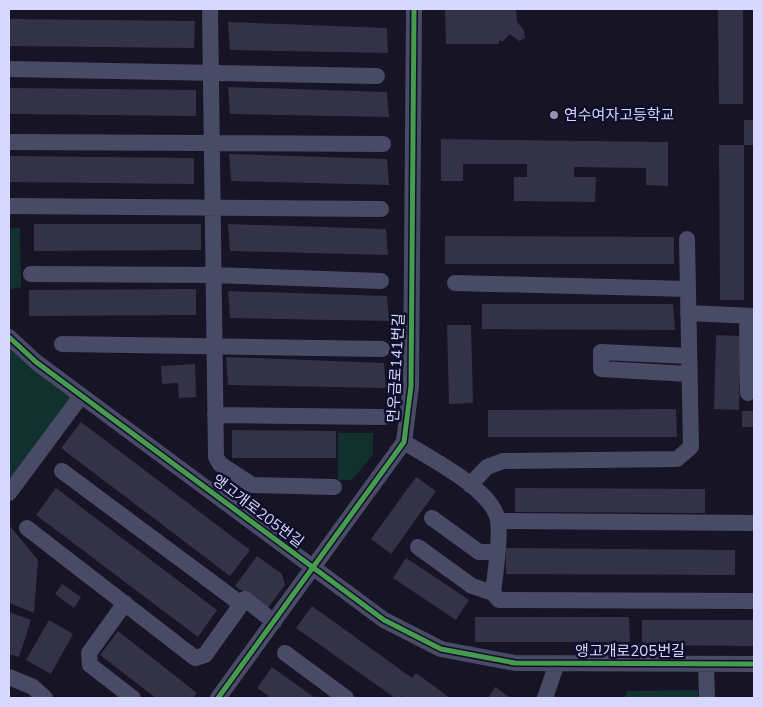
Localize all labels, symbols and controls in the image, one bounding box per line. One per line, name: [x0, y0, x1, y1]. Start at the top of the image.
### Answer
place label: 연수여자고등학교: [564, 105, 674, 125]
marker: 연수여자고등학교: [548, 109, 560, 121]
street label: 먼우금로141번길: [383, 313, 409, 423]
street label: 앵고개로205번길: [208, 470, 308, 552]
street label: 앵고개로205번길: [575, 641, 685, 661]

